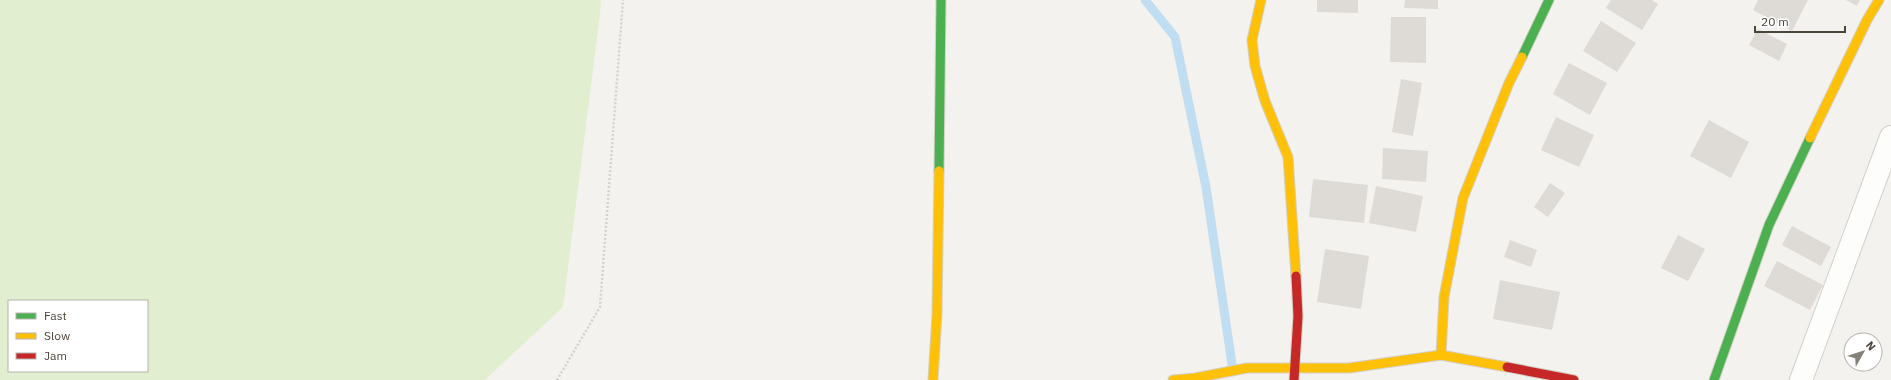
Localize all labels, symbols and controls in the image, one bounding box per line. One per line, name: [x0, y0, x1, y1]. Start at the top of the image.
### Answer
scale bar: [1755, 8, 1845, 34]
text: 20 m: [1761, 14, 1789, 29]
legend: [8, 300, 148, 372]
text: Fast: [44, 308, 67, 323]
text: Slow: [44, 328, 70, 343]
north arrow: [1843, 332, 1883, 372]
text: N: [1863, 338, 1879, 353]
text: Jam: [44, 348, 67, 363]

